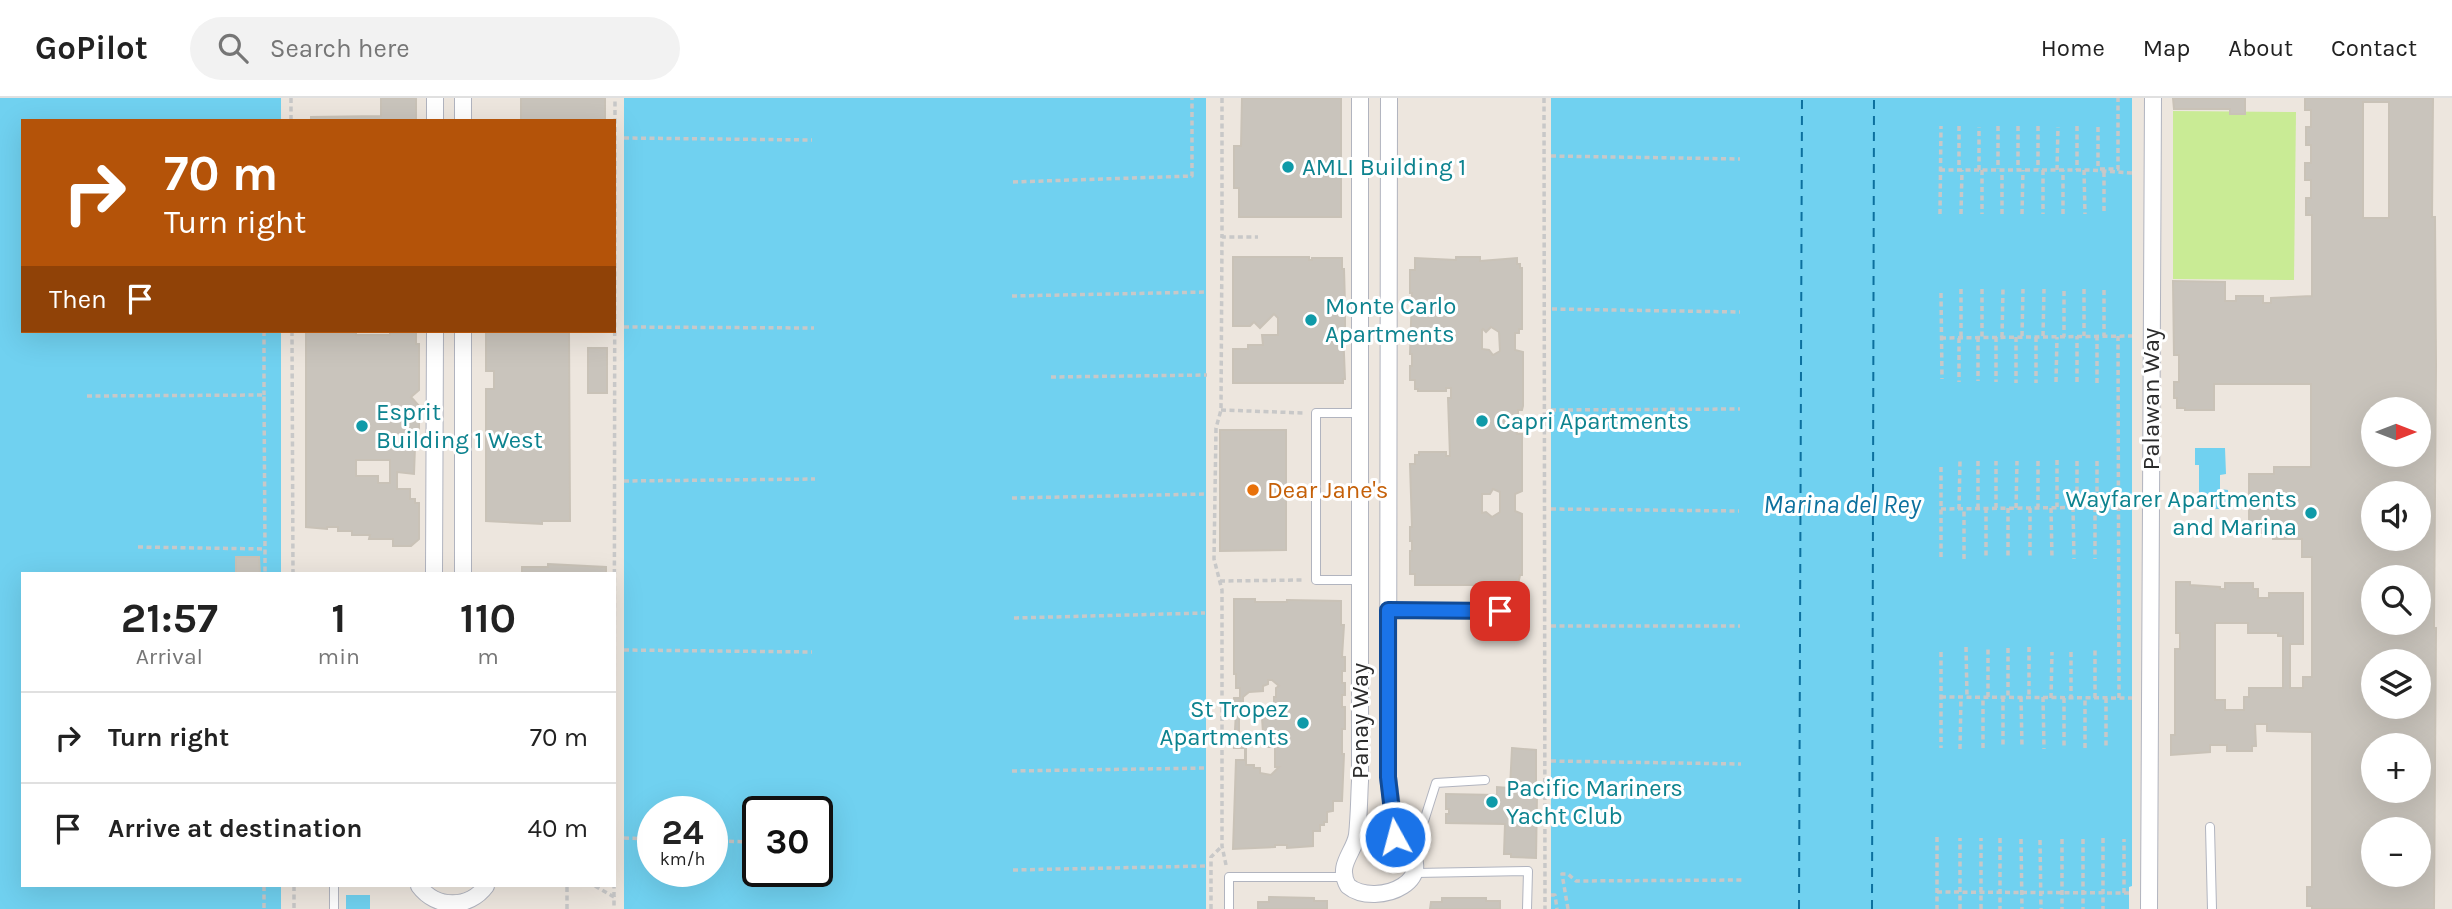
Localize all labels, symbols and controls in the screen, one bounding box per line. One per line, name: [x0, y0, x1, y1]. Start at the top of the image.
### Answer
search box: [190, 17, 680, 80]
text: GoPilot: [35, 29, 148, 67]
icon: search: [214, 29, 252, 67]
text: Search here: [270, 33, 410, 64]
text: Home: [2041, 34, 2105, 62]
text: Map: [2143, 34, 2190, 62]
text: About: [2228, 34, 2293, 62]
text: Contact: [2331, 34, 2417, 62]
text: 70 m: [164, 145, 278, 202]
icon: right: [49, 147, 140, 238]
place label: AMLI Building 1: [1302, 153, 1466, 181]
marker: AMLI Building 1: [1280, 159, 1296, 175]
text: Turn right: [164, 204, 306, 241]
icon: arrive: [121, 280, 159, 318]
text: Then: [49, 284, 107, 315]
place label: Monte Carlo Apartments: [1325, 292, 1456, 348]
marker: Monte Carlo Apartments: [1303, 312, 1319, 328]
street label: Palawan Way: [2137, 328, 2165, 470]
north arrow: [2361, 397, 2431, 467]
map controls: [2361, 397, 2431, 887]
place label: Esprit Building 1 West: [376, 398, 543, 454]
place label: Capri Apartments: [1496, 407, 1689, 435]
marker: Capri Apartments: [1474, 413, 1490, 429]
marker: Esprit Building 1 West: [354, 418, 370, 434]
place label: Dear Jane's: [1267, 476, 1388, 504]
button: sound: [2361, 481, 2431, 551]
marker: Dear Jane's: [1245, 482, 1261, 498]
place label: Wayfarer Apartments and Marina: [2065, 485, 2297, 541]
water label: Marina del Rey: [1763, 489, 1921, 520]
marker: Wayfarer Apartments and Marina: [2303, 505, 2319, 521]
button: search: [2361, 565, 2431, 635]
pin: [1470, 581, 1530, 641]
icon: arrive: [1481, 592, 1519, 630]
text: 21:57: [121, 593, 218, 643]
text: 1: [331, 593, 346, 643]
text: 110: [460, 593, 516, 643]
text: Arrival: [136, 643, 203, 670]
text: min: [318, 643, 360, 670]
text: m: [477, 643, 499, 670]
button: layers: [2361, 649, 2431, 719]
street label: Panay Way: [1346, 663, 1374, 779]
place label: St Tropez Apartments: [1159, 695, 1289, 751]
marker: St Tropez Apartments: [1295, 715, 1311, 731]
icon: right: [49, 719, 87, 757]
text: Turn right: [108, 722, 229, 753]
text: 70 m: [530, 722, 588, 753]
button: +: [2361, 733, 2431, 803]
place label: Pacific Mariners Yacht Club: [1506, 774, 1683, 830]
marker: Pacific Mariners Yacht Club: [1484, 794, 1500, 810]
speed limit sign: 30: [742, 796, 833, 887]
position arrow: [1358, 800, 1432, 874]
icon: arrive: [49, 810, 87, 848]
text: 24: [662, 812, 704, 853]
text: Arrive at destination: [108, 813, 362, 844]
text: 40 m: [528, 813, 588, 844]
button: −: [2361, 817, 2431, 887]
text: km/h: [660, 848, 705, 870]

